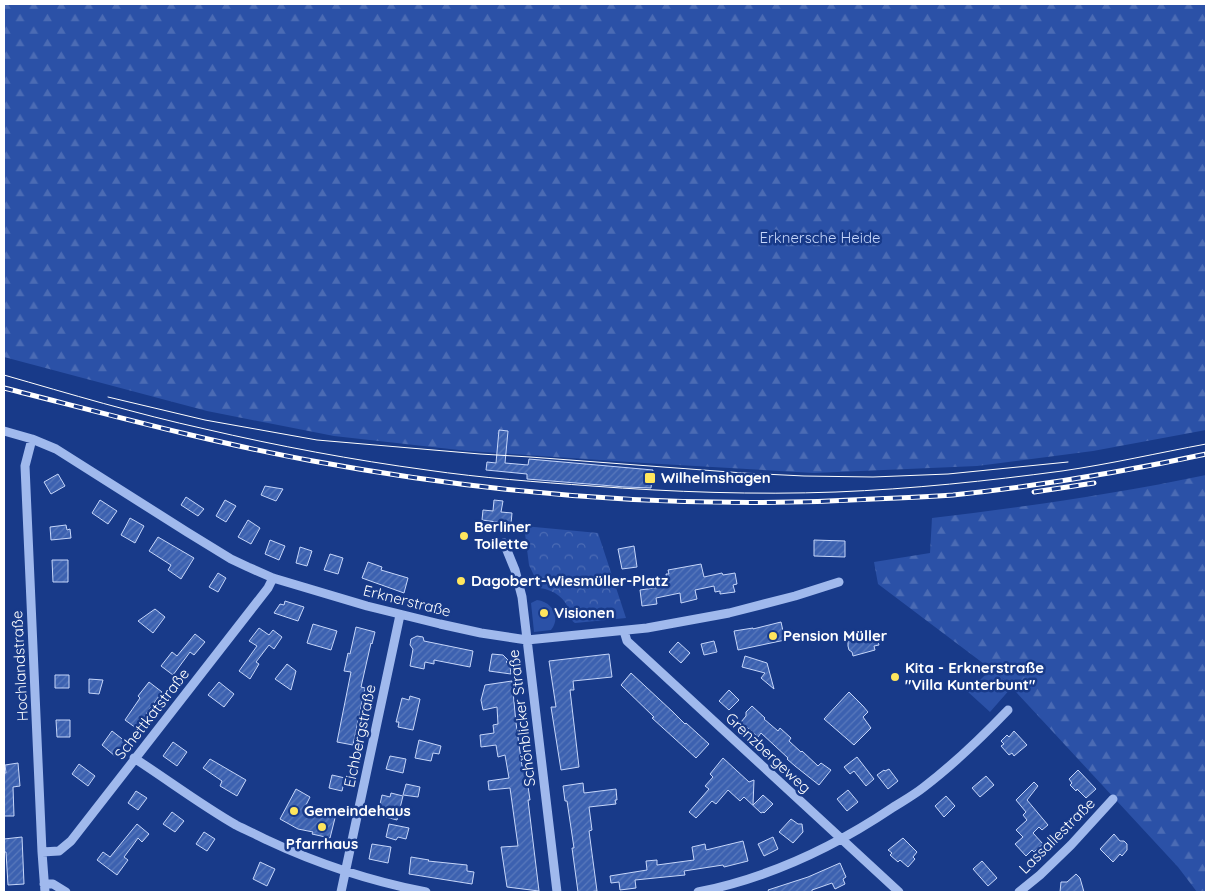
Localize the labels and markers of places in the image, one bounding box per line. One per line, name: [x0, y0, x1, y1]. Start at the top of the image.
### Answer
place label: Wilhelmshagen: [661, 468, 771, 487]
marker: Wilhelmshagen: [643, 471, 657, 485]
place label: Berliner Toilette: [474, 517, 532, 553]
marker: Berliner Toilette: [458, 530, 470, 542]
place label: Dagobert-Wiesmüller-Platz: [471, 571, 668, 590]
marker: Dagobert-Wiesmüller-Platz: [455, 575, 467, 587]
place label: Visionen: [554, 603, 615, 622]
marker: Visionen: [538, 607, 550, 619]
place label: Pension Müller: [783, 626, 888, 645]
marker: Pension Müller: [767, 630, 779, 642]
place label: Kita - Erknerstraße "Villa Kunterbunt": [905, 658, 1044, 694]
marker: Kita - Erknerstraße "Villa Kunterbunt": [889, 671, 901, 683]
place label: Gemeindehaus: [304, 801, 411, 820]
marker: Gemeindehaus: [288, 805, 300, 817]
marker: Pfarrhaus: [316, 821, 328, 833]
place label: Pfarrhaus: [286, 834, 358, 853]

